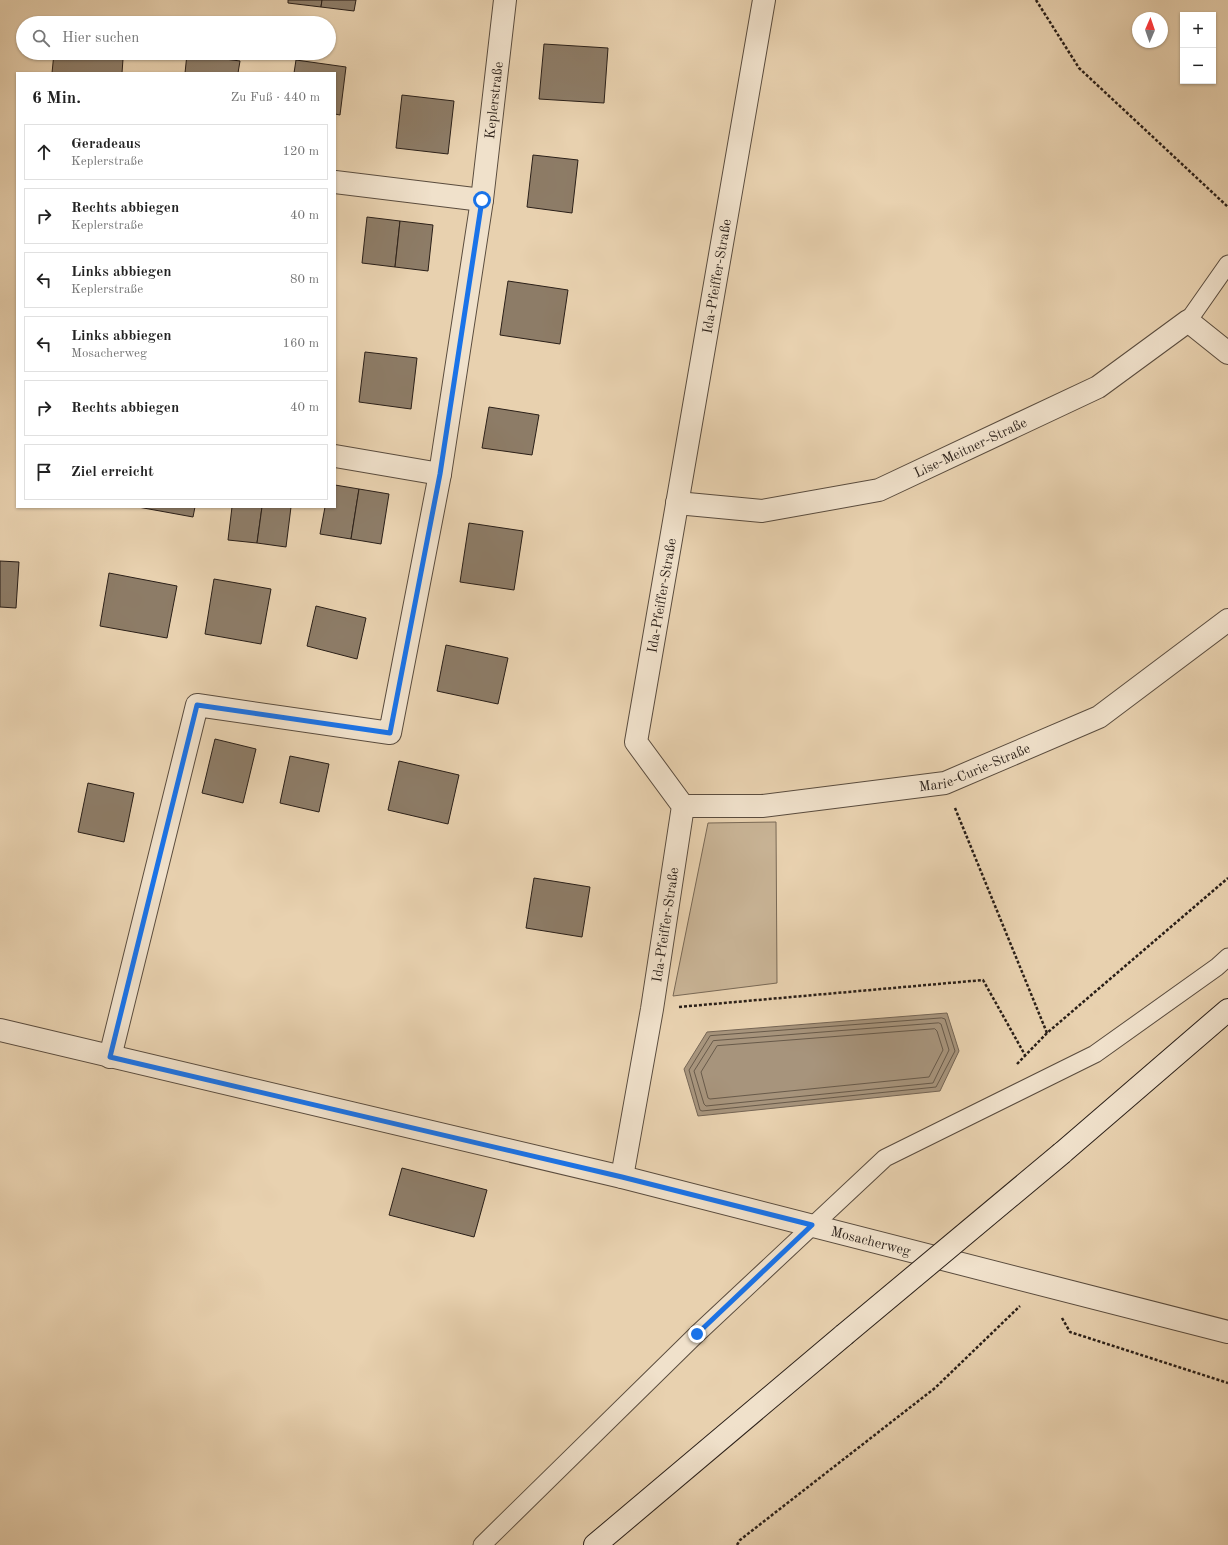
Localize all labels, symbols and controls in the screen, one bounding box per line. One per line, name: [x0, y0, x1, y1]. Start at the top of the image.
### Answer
north arrow: [1132, 12, 1168, 48]
map controls: [1180, 12, 1216, 84]
button: +: [1180, 12, 1216, 48]
search box: [16, 16, 336, 60]
icon: search: [30, 27, 52, 49]
text: Hier suchen: [62, 31, 139, 46]
button: −: [1180, 48, 1216, 84]
street label: Keplerstraße: [483, 61, 506, 140]
text: 6 Min.: [32, 90, 81, 107]
text: Zu Fuß · 440 m: [231, 91, 320, 104]
text: Geradeaus: [71, 137, 140, 152]
icon: ahead: [33, 141, 55, 163]
text: 120 m: [282, 145, 319, 158]
text: Keplerstraße: [71, 155, 143, 168]
route start: [473, 191, 491, 209]
text: Rechts abbiegen: [71, 201, 179, 216]
icon: right: [33, 205, 55, 227]
text: 40 m: [290, 209, 319, 222]
street label: Ida-Pfeiffer-Straße: [701, 218, 734, 335]
text: Keplerstraße: [71, 219, 143, 232]
text: Links abbiegen: [71, 265, 172, 280]
icon: left: [33, 269, 55, 291]
text: 80 m: [290, 273, 319, 286]
text: Keplerstraße: [71, 283, 143, 296]
text: Links abbiegen: [71, 329, 172, 344]
icon: left: [33, 333, 55, 355]
text: 160 m: [282, 337, 319, 350]
text: Mosacherweg: [71, 347, 147, 360]
icon: right: [33, 397, 55, 419]
text: Rechts abbiegen: [71, 401, 179, 416]
text: 40 m: [290, 401, 319, 414]
street label: Lise-Meitner-Straße: [912, 416, 1029, 480]
icon: arrive: [33, 461, 55, 483]
text: Ziel erreicht: [71, 465, 154, 480]
street label: Ida-Pfeiffer-Straße: [645, 537, 679, 654]
street label: Marie-Curie-Straße: [918, 741, 1032, 794]
street label: Ida-Pfeiffer-Straße: [650, 866, 682, 983]
street label: Mosacherweg: [829, 1225, 912, 1259]
route end: [688, 1325, 706, 1343]

